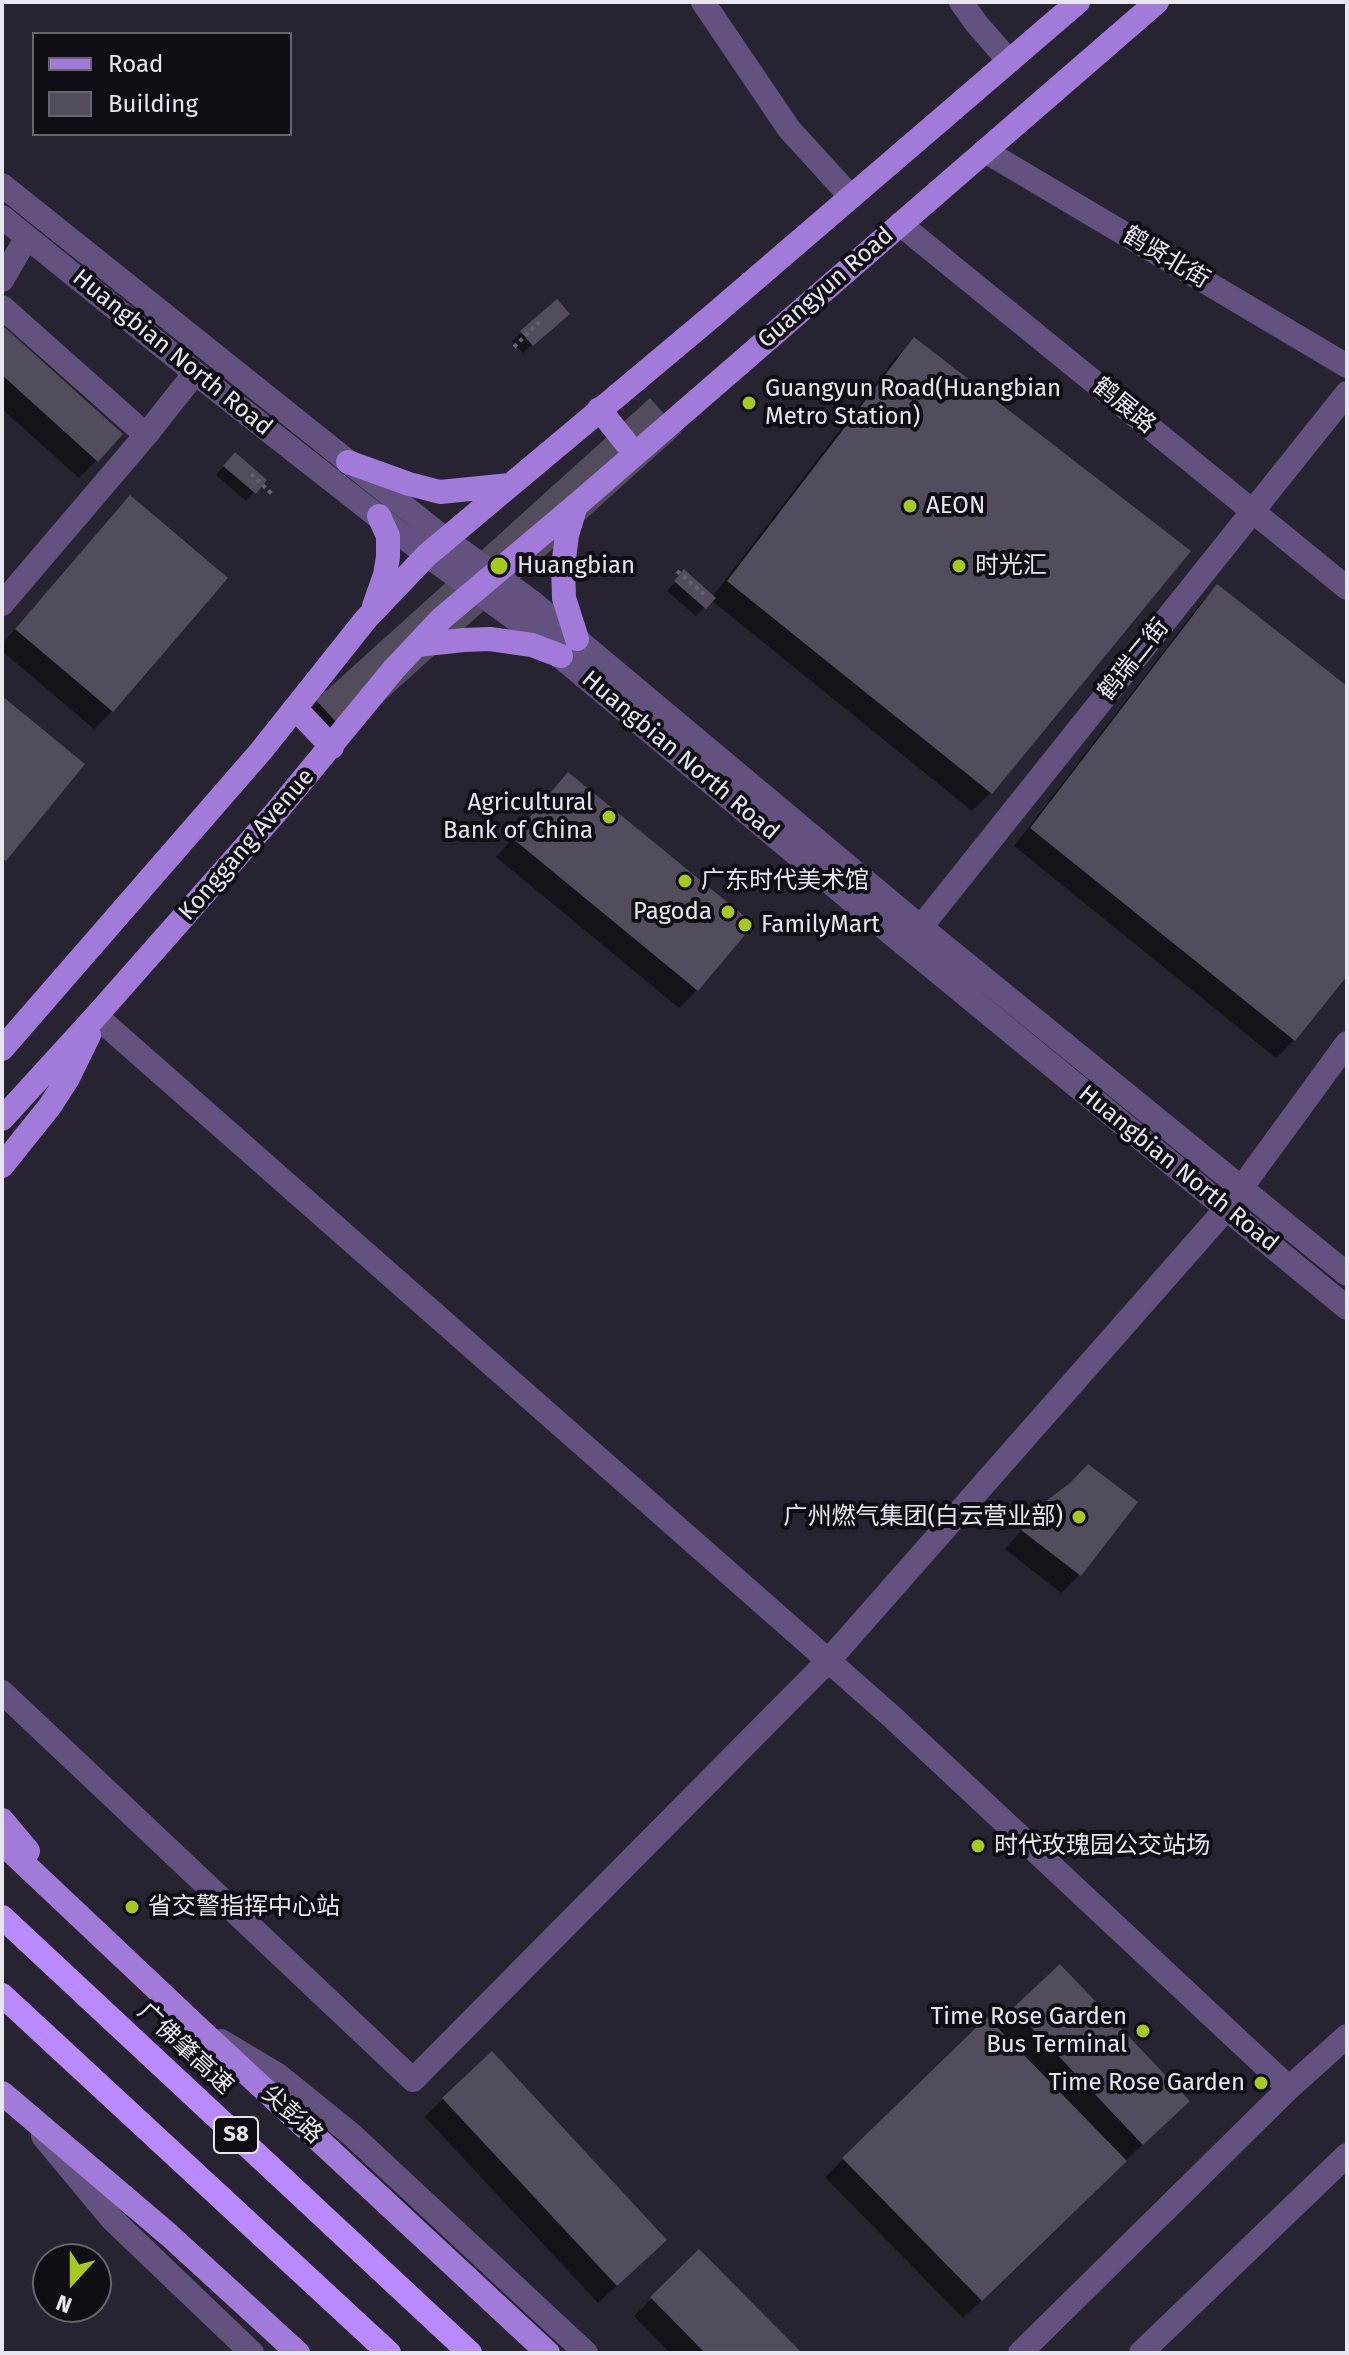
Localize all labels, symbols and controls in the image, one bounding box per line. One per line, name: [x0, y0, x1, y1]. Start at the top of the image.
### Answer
legend: [32, 32, 292, 136]
text: Road: [108, 50, 163, 78]
text: Building: [108, 90, 198, 118]
street label: Guangyun Road: [752, 221, 900, 355]
street label: 鹤贤北街: [1117, 221, 1215, 295]
street label: Huangbian North Road: [66, 264, 278, 442]
street label: 鹤展路: [1087, 372, 1161, 440]
place label: Guangyun Road(Huangbian Metro Station): [765, 375, 1061, 431]
marker: Guangyun Road(Huangbian Metro Station): [740, 394, 758, 412]
place label: AEON: [926, 492, 985, 520]
marker: AEON: [901, 497, 919, 515]
place label: Huangbian: [517, 552, 635, 580]
place label: 时光汇: [975, 552, 1047, 580]
marker: Huangbian: [488, 555, 510, 577]
marker: 时光汇: [950, 557, 968, 575]
street label: 鹤瑞二街: [1093, 614, 1175, 706]
street label: Huangbian North Road: [576, 665, 784, 847]
street label: Konggang Avenue: [173, 763, 321, 927]
place label: Agricultural Bank of China: [443, 789, 593, 845]
marker: Agricultural Bank of China: [600, 808, 618, 826]
place label: 广东时代美术馆: [701, 867, 869, 895]
marker: 广东时代美术馆: [676, 872, 694, 890]
place label: Pagoda: [633, 898, 712, 926]
marker: Pagoda: [719, 903, 737, 921]
place label: FamilyMart: [761, 911, 880, 939]
marker: FamilyMart: [736, 916, 754, 934]
street label: Huangbian North Road: [1072, 1080, 1284, 1258]
place label: 广州燃气集团(白云营业部): [783, 1503, 1063, 1531]
marker: 广州燃气集团(白云营业部): [1070, 1508, 1088, 1526]
place label: 时代玫瑰园公交站场: [994, 1832, 1210, 1860]
marker: 时代玫瑰园公交站场: [969, 1837, 987, 1855]
place label: 省交警指挥中心站: [148, 1893, 340, 1921]
marker: 省交警指挥中心站: [123, 1898, 141, 1916]
street label: 广佛肇高速: [131, 1998, 239, 2100]
place label: Time Rose Garden Bus Terminal: [931, 2003, 1127, 2059]
marker: Time Rose Garden Bus Terminal: [1134, 2022, 1152, 2040]
place label: Time Rose Garden: [1049, 2069, 1245, 2097]
marker: Time Rose Garden: [1252, 2074, 1270, 2092]
street label: 尖彭路: [256, 2080, 328, 2150]
road number: S8: [214, 2117, 258, 2153]
north arrow: [32, 2243, 112, 2323]
text: N: [52, 2289, 76, 2319]

